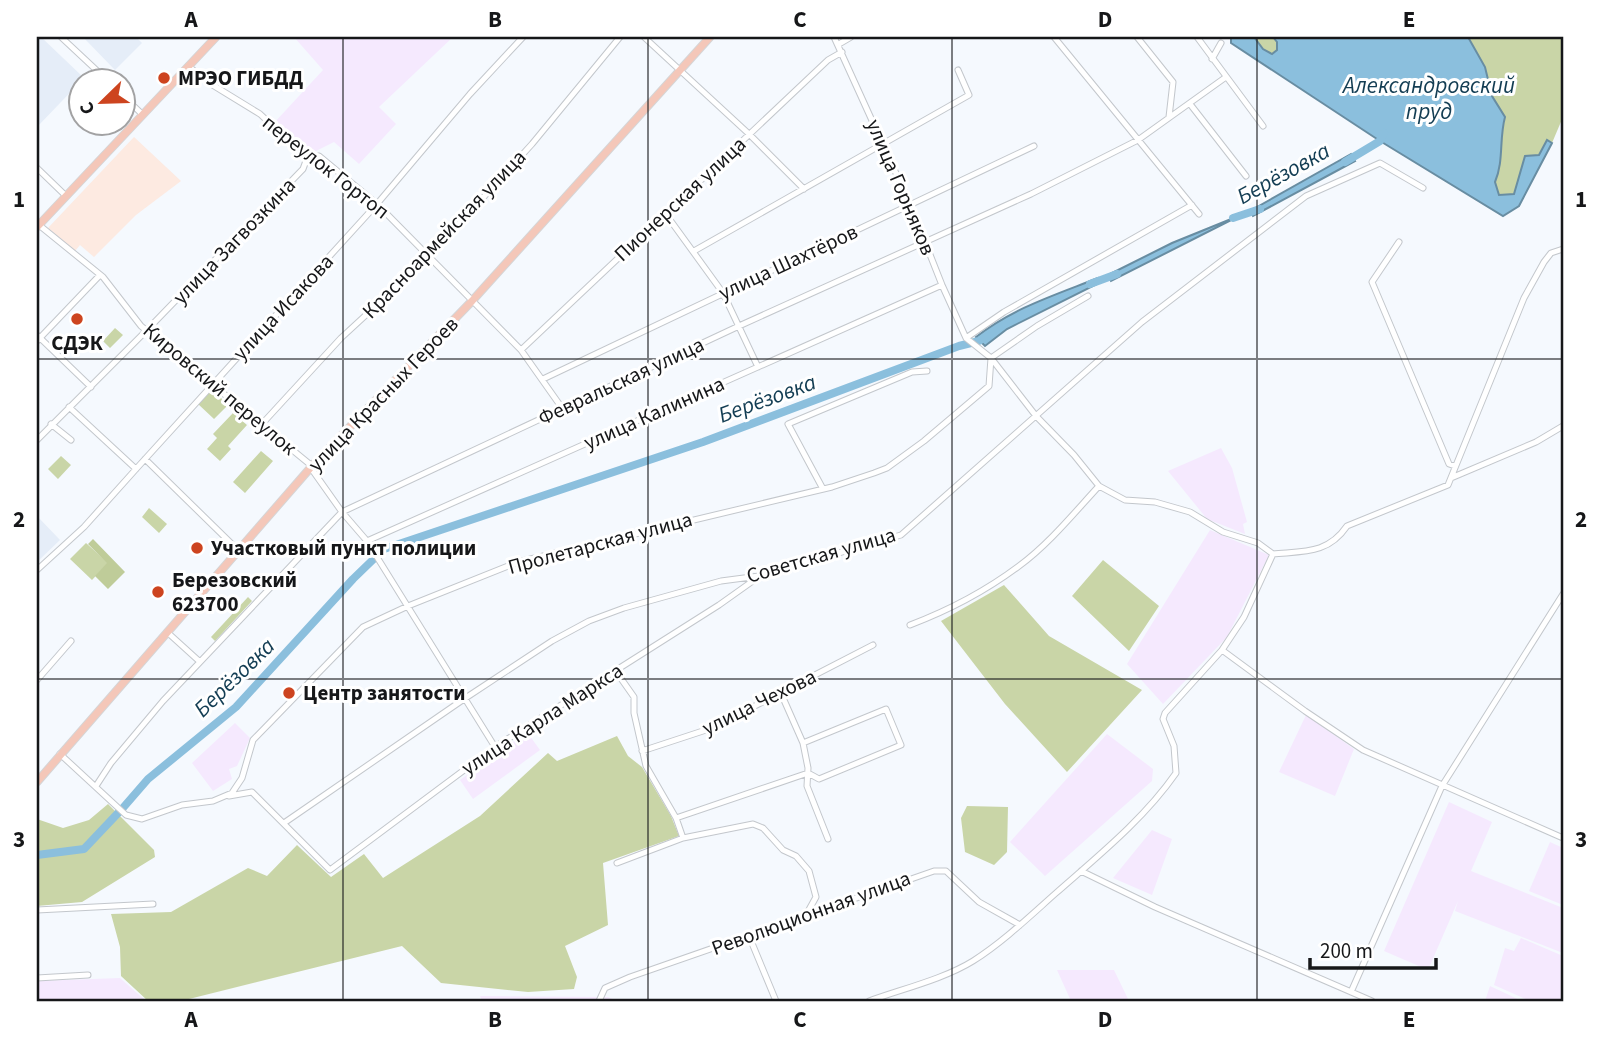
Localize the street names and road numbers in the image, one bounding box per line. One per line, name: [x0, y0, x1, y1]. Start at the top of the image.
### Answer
street label: переулок Гортоп: [256, 108, 396, 226]
street label: улица Горняков: [859, 114, 943, 260]
street label: Пионерская улица: [607, 130, 753, 268]
street label: Красноармейская улица: [355, 143, 533, 325]
street label: улица Загвозкина: [166, 171, 302, 311]
street label: улица Шахтёров: [713, 217, 863, 307]
street label: улица Исакова: [226, 247, 340, 367]
street label: улица Красных Героев: [301, 310, 465, 478]
street label: Кировский переулок: [137, 316, 304, 463]
street label: Февральская улица: [533, 329, 709, 433]
street label: улица Калинина: [579, 369, 729, 457]
street label: Пролетарская улица: [504, 504, 696, 582]
street label: Советская улица: [743, 519, 899, 591]
street label: улица Карла Маркса: [455, 655, 629, 783]
street label: улица Чехова: [697, 661, 821, 743]
street label: Революционная улица: [707, 863, 915, 963]

